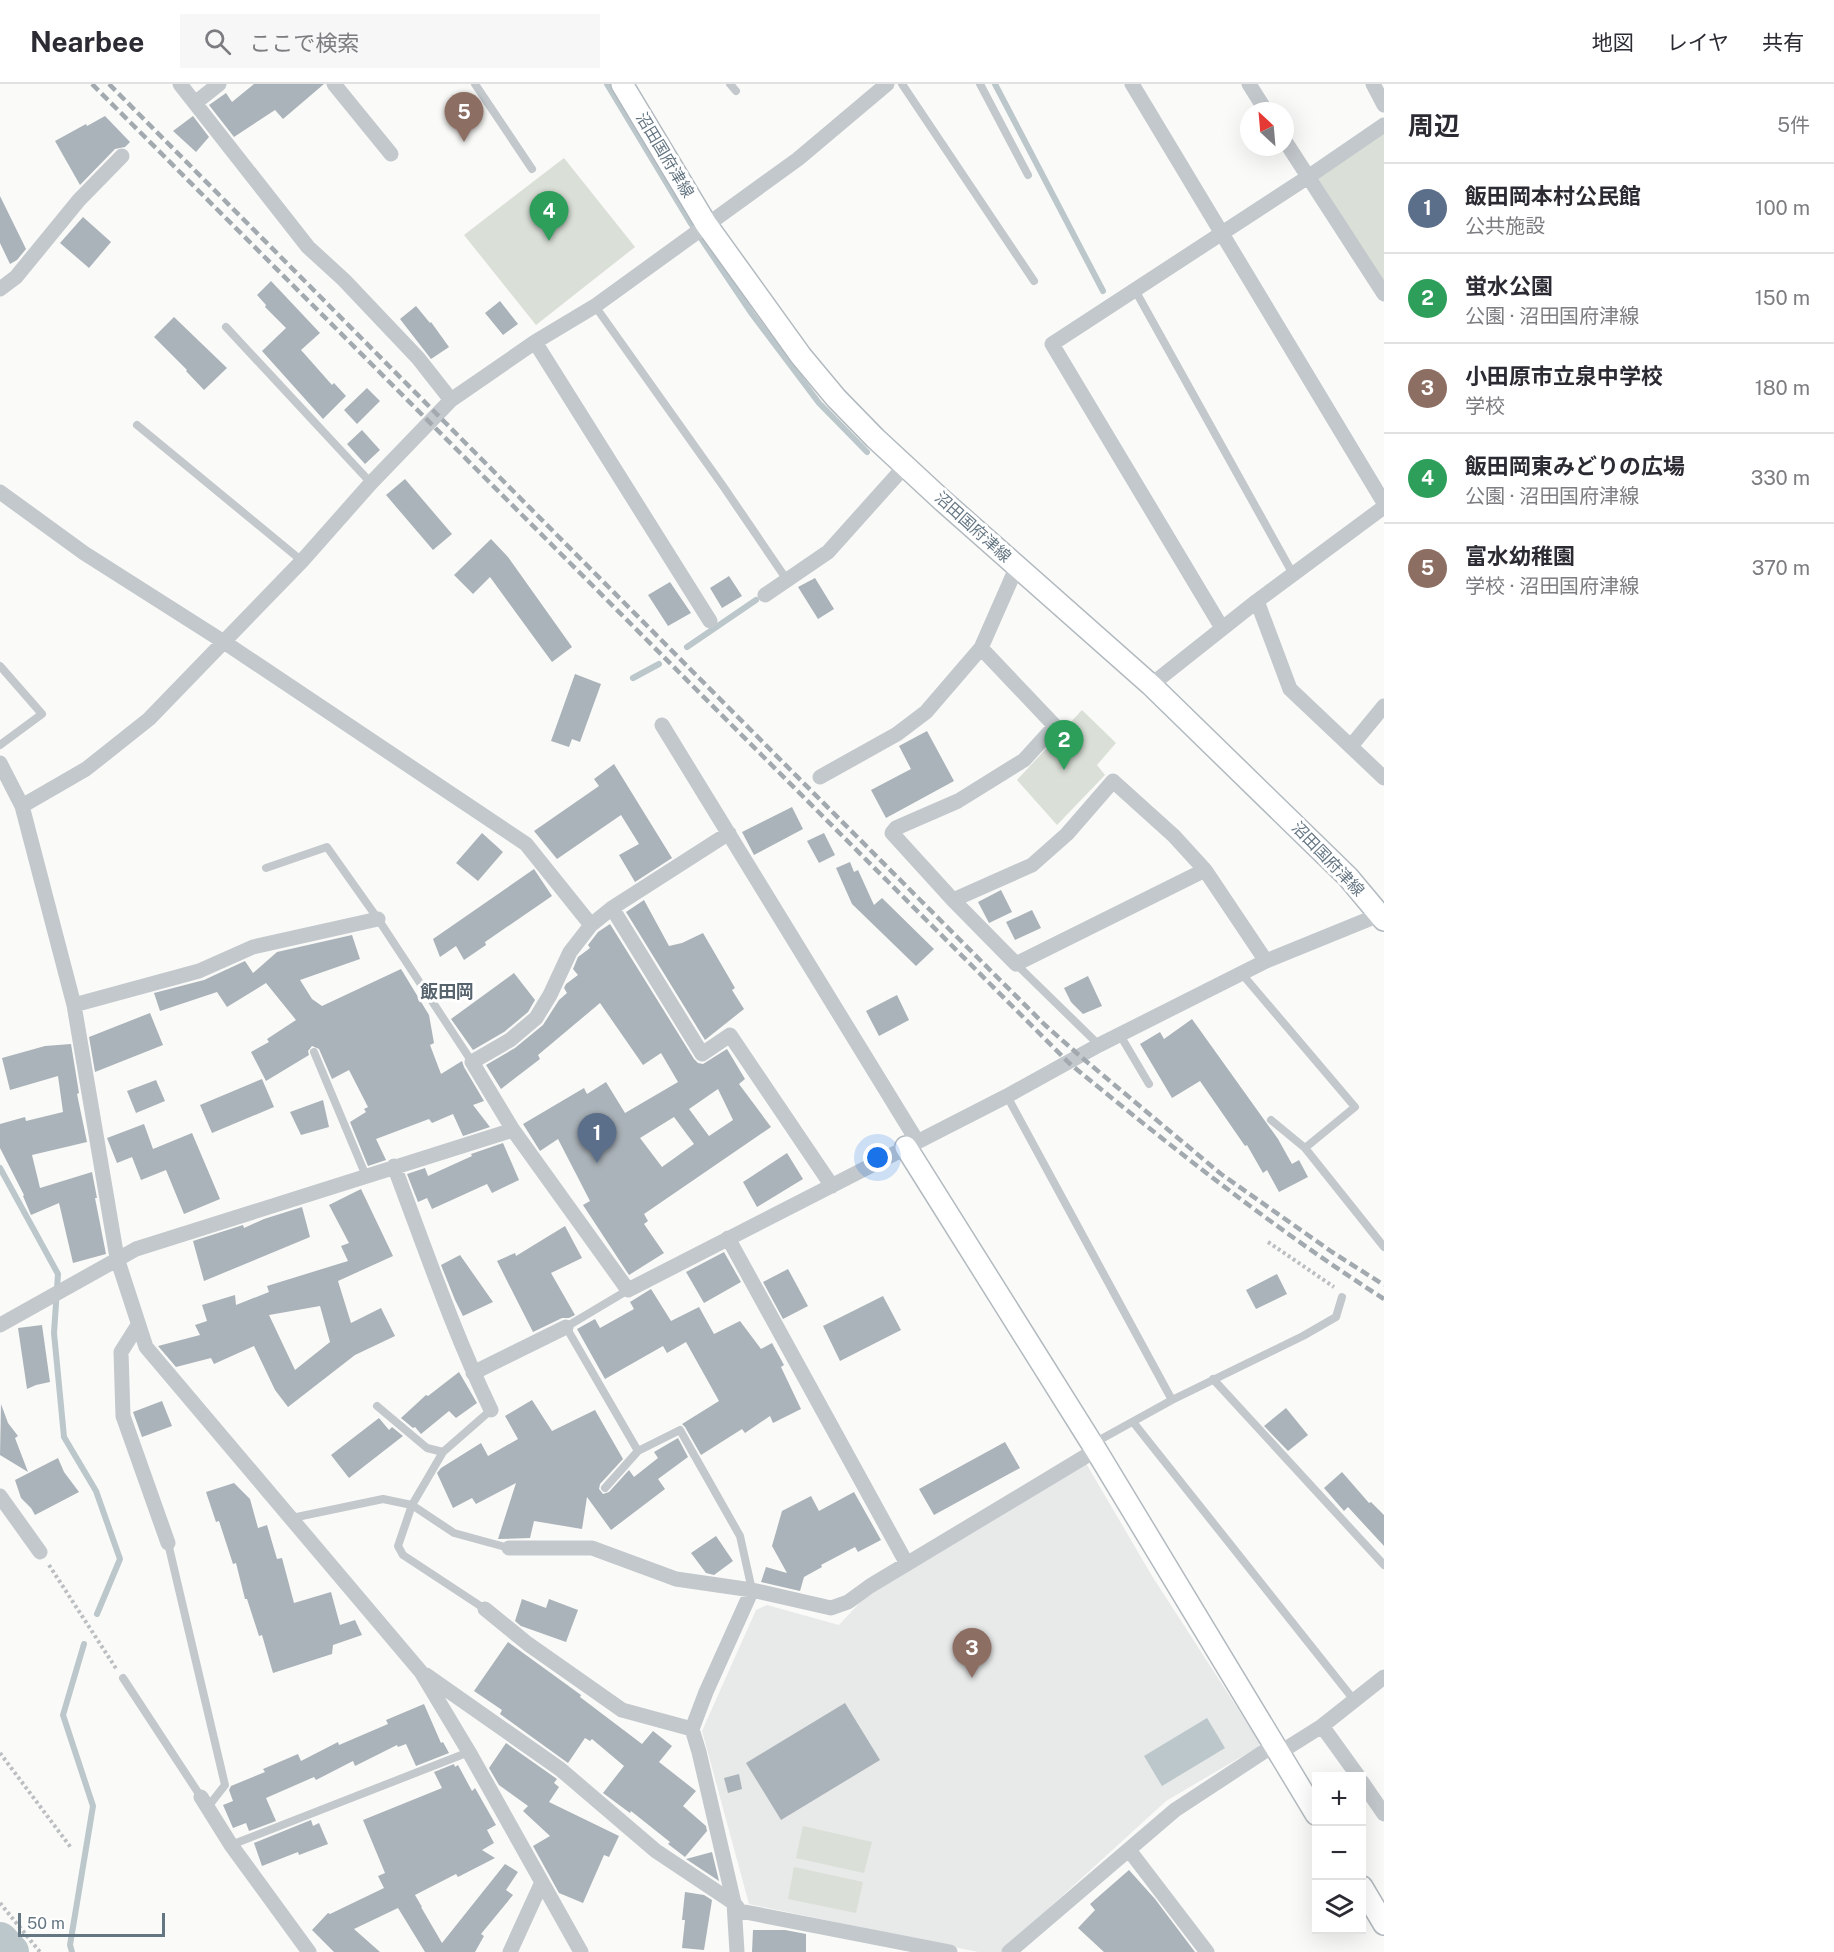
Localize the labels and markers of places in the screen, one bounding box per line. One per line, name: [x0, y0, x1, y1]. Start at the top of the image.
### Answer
pin: 5: [444, 92, 484, 142]
pin: 4: [530, 192, 568, 241]
pin: 2: [1044, 720, 1084, 770]
pin: 1: [578, 1114, 616, 1163]
pin: 3: [952, 1628, 992, 1678]

